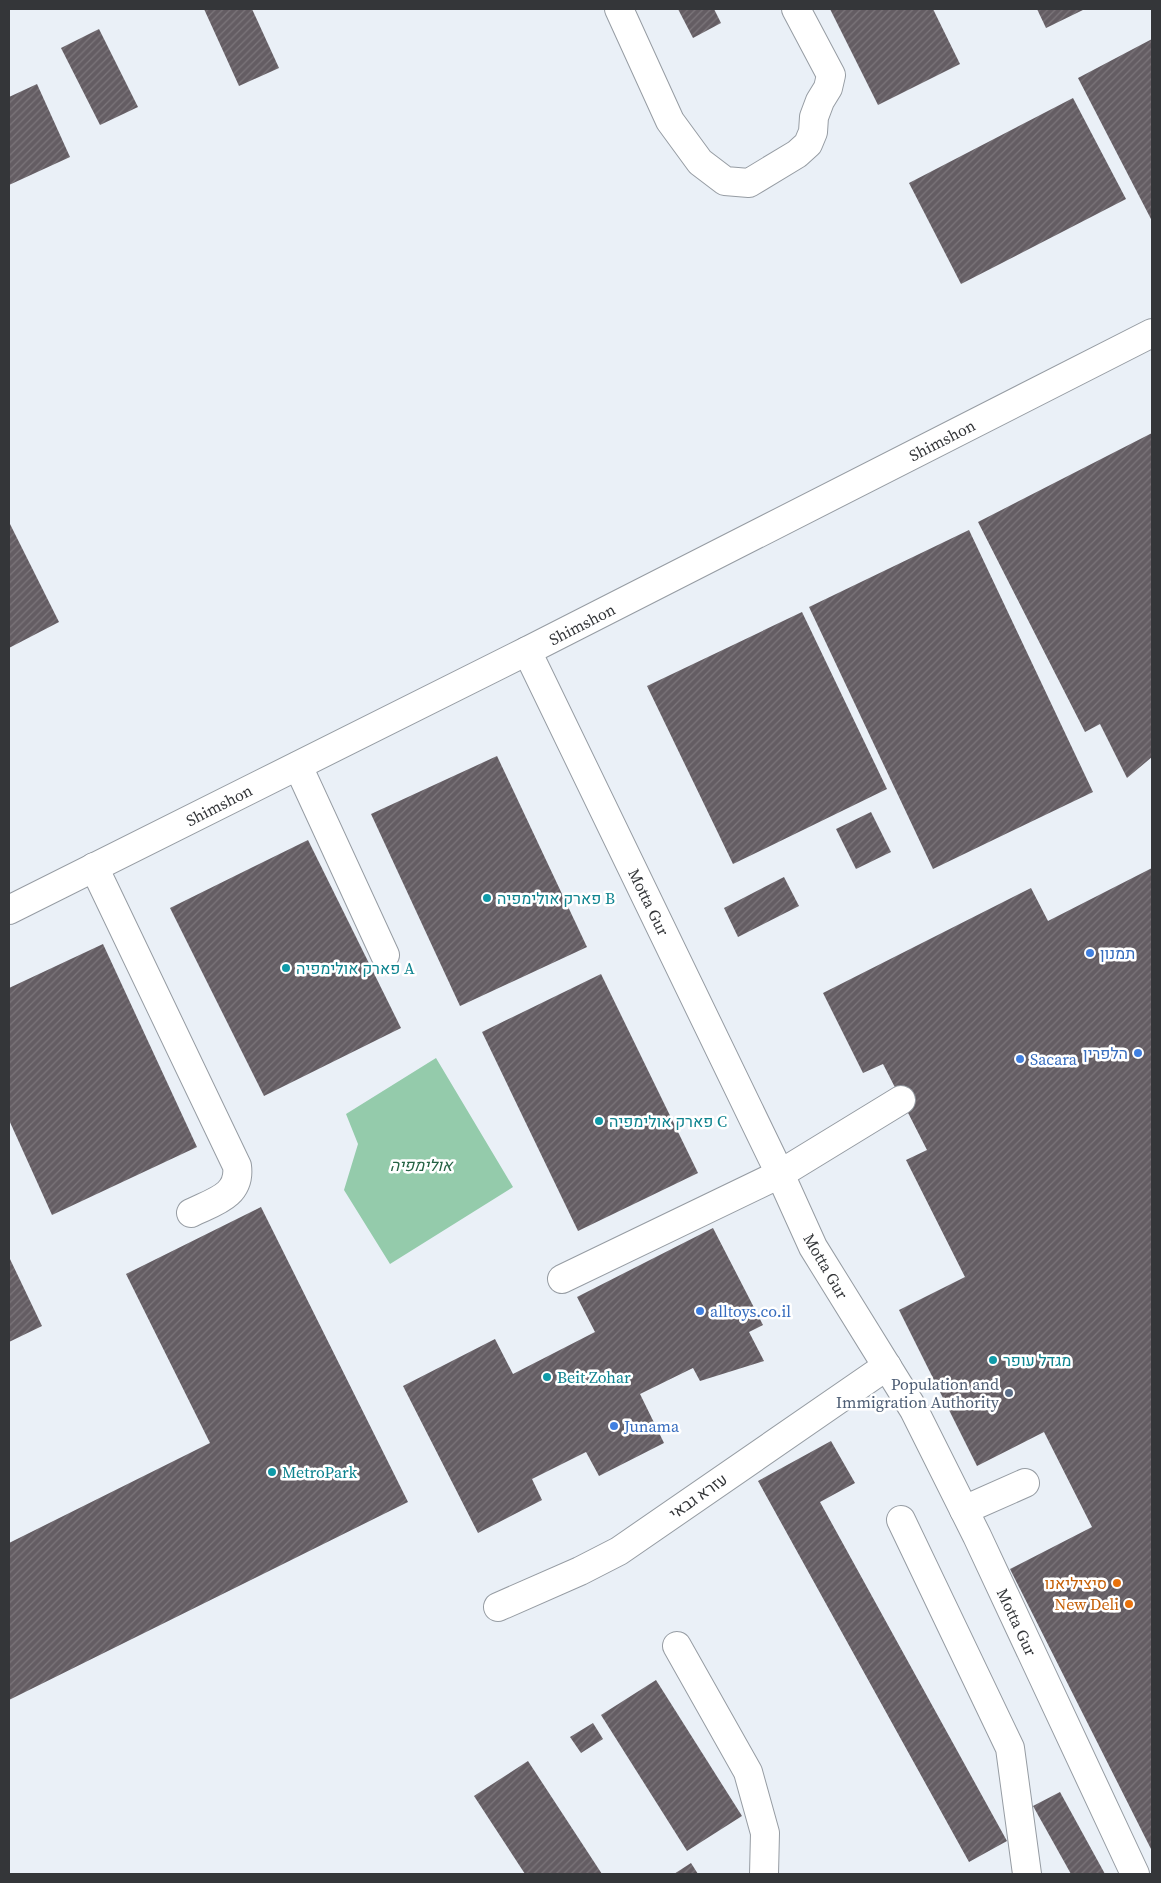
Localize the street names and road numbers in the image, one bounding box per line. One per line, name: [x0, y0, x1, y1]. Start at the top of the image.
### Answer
street label: Shimshon: [905, 414, 979, 466]
street label: Shimshon: [545, 598, 619, 650]
street label: Shimshon: [182, 779, 256, 831]
street label: Motta Gur: [623, 865, 675, 939]
street label: Motta Gur: [798, 1229, 854, 1303]
street label: עזרא גבאי: [664, 1468, 732, 1524]
street label: Motta Gur: [992, 1585, 1042, 1660]

